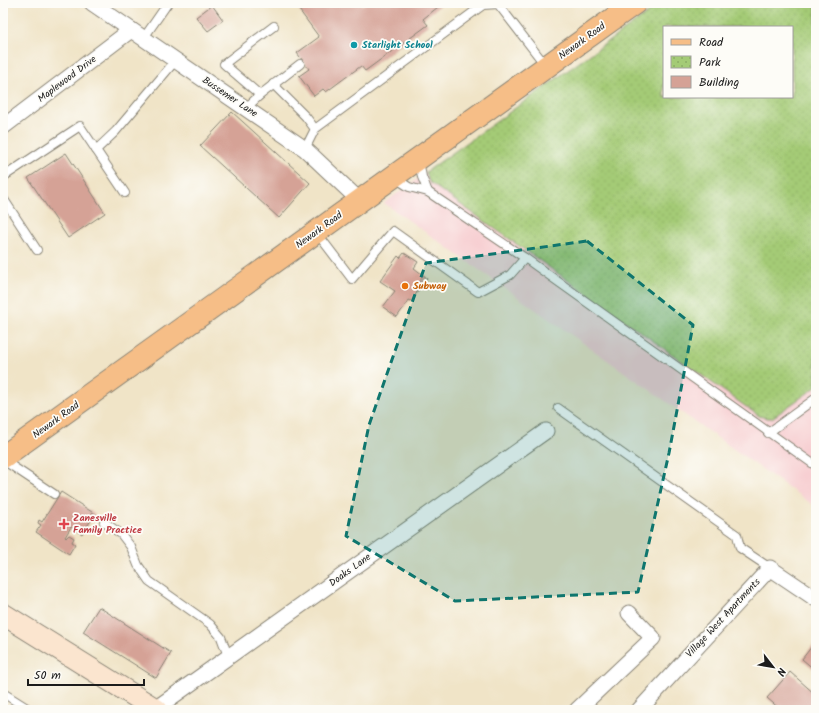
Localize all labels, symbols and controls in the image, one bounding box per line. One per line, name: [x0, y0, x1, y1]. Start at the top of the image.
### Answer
street label: Newark Road: [555, 18, 610, 64]
legend: [663, 26, 793, 98]
text: Road: [699, 33, 724, 52]
place label: Starlight School: [362, 37, 433, 53]
marker: Starlight School: [349, 40, 359, 50]
street label: Maplewood Drive: [34, 51, 100, 106]
text: Park: [699, 53, 721, 72]
street label: Bussemer Lane: [199, 72, 261, 122]
text: Building: [699, 73, 739, 92]
street label: Newark Road: [292, 207, 347, 253]
place label: Subway: [413, 278, 447, 294]
marker: Subway: [400, 281, 410, 291]
street label: Newark Road: [29, 397, 84, 443]
place label: Zanesville Family Practice: [73, 510, 142, 538]
marker: Zanesville Family Practice: [58, 518, 70, 530]
street label: Doaks Lane: [326, 549, 375, 591]
street label: Village West Apartments: [682, 574, 765, 661]
north arrow: [753, 647, 793, 687]
scale bar: [28, 661, 144, 687]
text: N: [771, 664, 790, 679]
text: 50 m: [34, 666, 61, 685]

